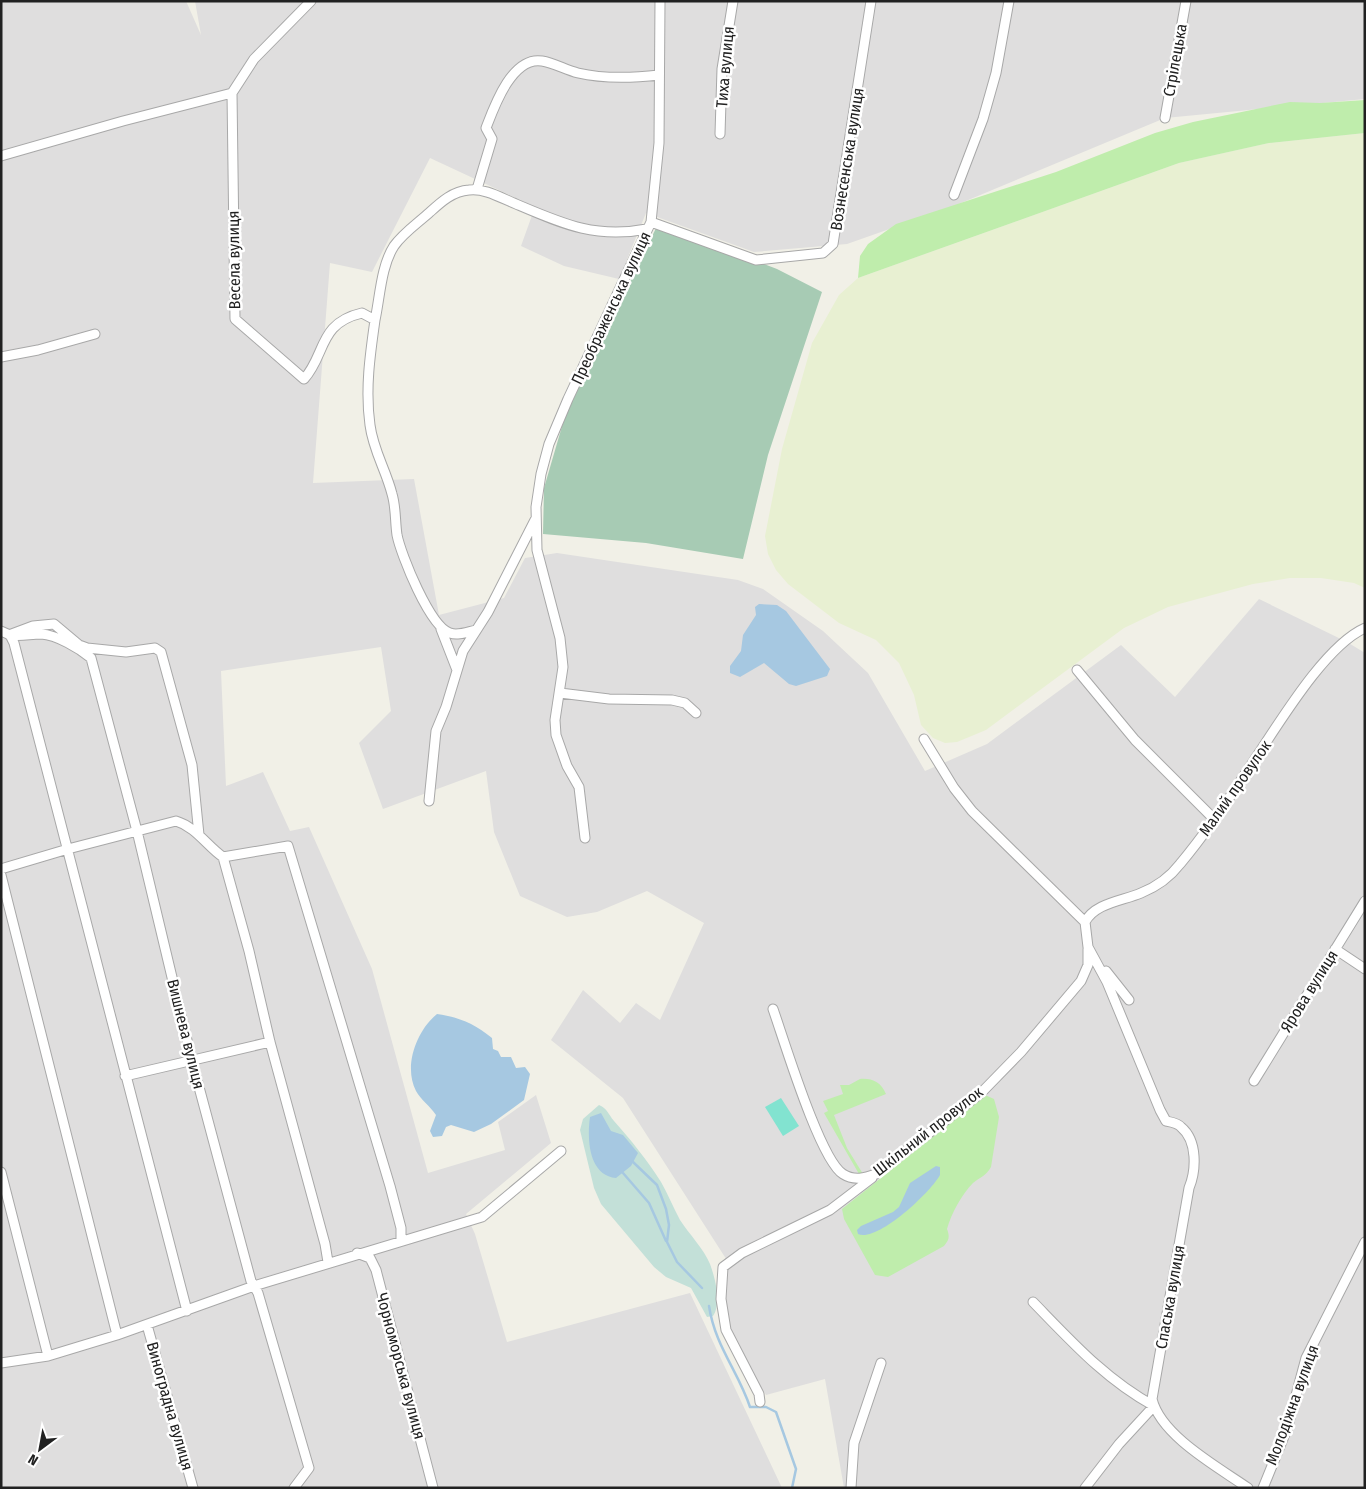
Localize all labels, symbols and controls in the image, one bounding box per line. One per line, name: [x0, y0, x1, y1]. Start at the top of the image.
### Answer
street label: Стрілецька: [1159, 22, 1191, 98]
street label: Тиха вулиця: [712, 25, 738, 109]
street label: Вознесенська вулиця: [826, 86, 868, 232]
street label: Весела вулиця: [224, 210, 244, 310]
street label: Преображенська вулиця: [567, 228, 655, 388]
street label: Малий провулок: [1195, 736, 1275, 840]
street label: Ярова вулиця: [1276, 946, 1342, 1036]
street label: Вишнева вулиця: [163, 977, 209, 1091]
street label: Шкільний провулок: [869, 1082, 987, 1180]
street label: Спаська вулиця: [1151, 1243, 1189, 1351]
street label: Чорноморська вулиця: [372, 1291, 430, 1441]
street label: Виноградна вулиця: [143, 1340, 197, 1472]
street label: Молодіжна вулиця: [1261, 1342, 1323, 1468]
north arrow: [15, 1424, 65, 1474]
text: N: [25, 1450, 41, 1469]

